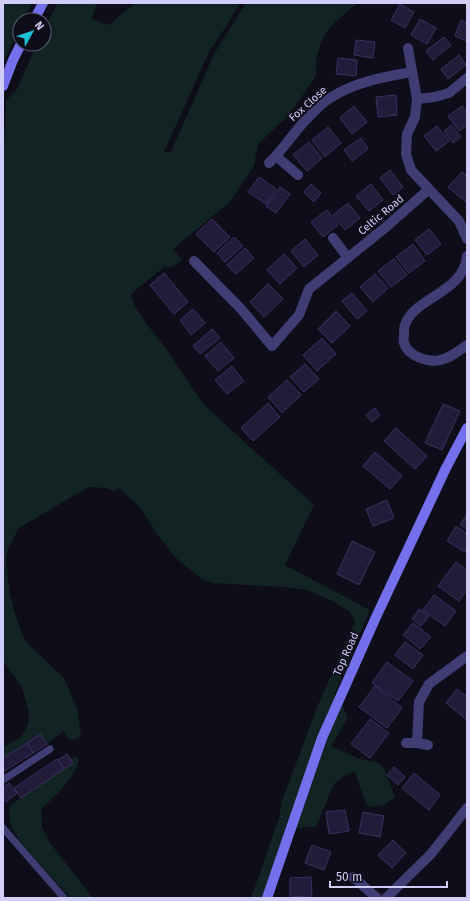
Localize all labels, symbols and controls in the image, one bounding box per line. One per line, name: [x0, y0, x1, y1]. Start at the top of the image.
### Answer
north arrow: [12, 12, 52, 52]
text: N: [32, 19, 47, 33]
street label: Fox Close: [286, 84, 330, 124]
street label: Celtic Road: [355, 192, 407, 238]
street label: Top Road: [331, 630, 361, 678]
scale bar: [330, 863, 447, 889]
text: 50 m: [336, 870, 362, 884]

